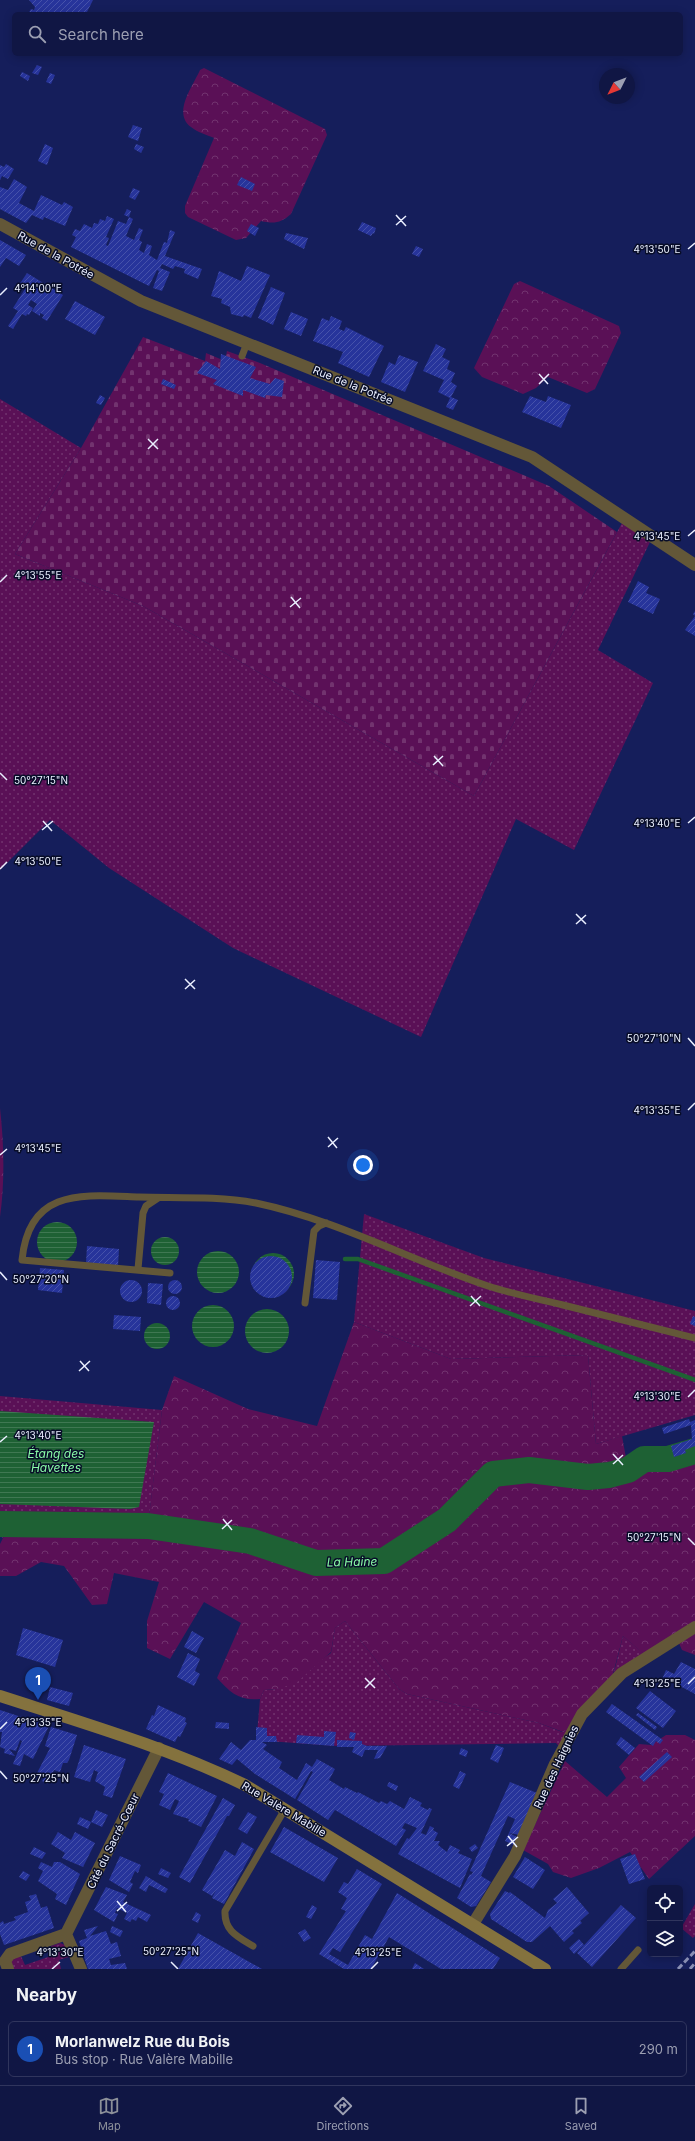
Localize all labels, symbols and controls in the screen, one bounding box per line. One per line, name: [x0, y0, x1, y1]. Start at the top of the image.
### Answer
search box: [12, 12, 683, 56]
icon: search: [26, 23, 48, 45]
text: Search here: [58, 25, 144, 44]
north arrow: [599, 68, 635, 104]
street label: Rue de la Potrée: [15, 228, 97, 282]
text: 4°13'50"E: [633, 243, 681, 255]
text: 4°14'00"E: [14, 282, 62, 294]
street label: Rue de la Potrée: [311, 363, 395, 407]
text: 4°13'45"E: [634, 530, 680, 542]
text: 4°13'55"E: [15, 569, 61, 581]
text: 50°27'15"N: [14, 774, 68, 786]
text: 4°13'40"E: [634, 817, 680, 829]
text: 4°13'50"E: [14, 855, 62, 867]
text: 50°27'10"N: [627, 1032, 681, 1044]
text: 4°13'35"E: [634, 1104, 681, 1116]
text: 4°13'45"E: [15, 1142, 61, 1154]
your location: [353, 1155, 373, 1175]
text: 50°27'20"N: [13, 1273, 69, 1285]
text: 4°13'30"E: [633, 1390, 681, 1402]
text: 4°13'40"E: [15, 1429, 61, 1441]
water label: Étang des Havettes: [28, 1446, 84, 1475]
text: 50°27'15"N: [627, 1531, 681, 1543]
water label: La Haine: [326, 1554, 378, 1569]
pin: 1: [25, 1667, 51, 1700]
text: 4°13'25"E: [634, 1677, 680, 1689]
text: 4°13'35"E: [15, 1716, 62, 1728]
street label: Rue des Haignies: [531, 1723, 582, 1811]
text: 50°27'25"N: [13, 1772, 69, 1784]
street label: Rue Valère Mabille: [239, 1778, 329, 1840]
street label: Cité du Sacré-Cœur: [84, 1791, 142, 1891]
map controls: [647, 1885, 683, 1957]
button: locate: [647, 1885, 683, 1921]
button: layers: [647, 1921, 683, 1957]
text: 50°27'25"N: [143, 1945, 199, 1957]
text: 4°13'30"E: [36, 1946, 84, 1958]
text: 4°13'25"E: [355, 1946, 401, 1958]
text: Nearby: [16, 1985, 77, 2005]
text: Morlanwelz Rue du Bois: [55, 2032, 230, 2051]
text: 1: [27, 2041, 33, 2057]
text: 290 m: [639, 2041, 678, 2057]
text: Bus stop · Rue Valère Mabille: [55, 2051, 233, 2067]
tab: Map: [98, 2095, 121, 2133]
tab: Directions: [317, 2095, 369, 2133]
tab: Saved: [565, 2095, 597, 2133]

